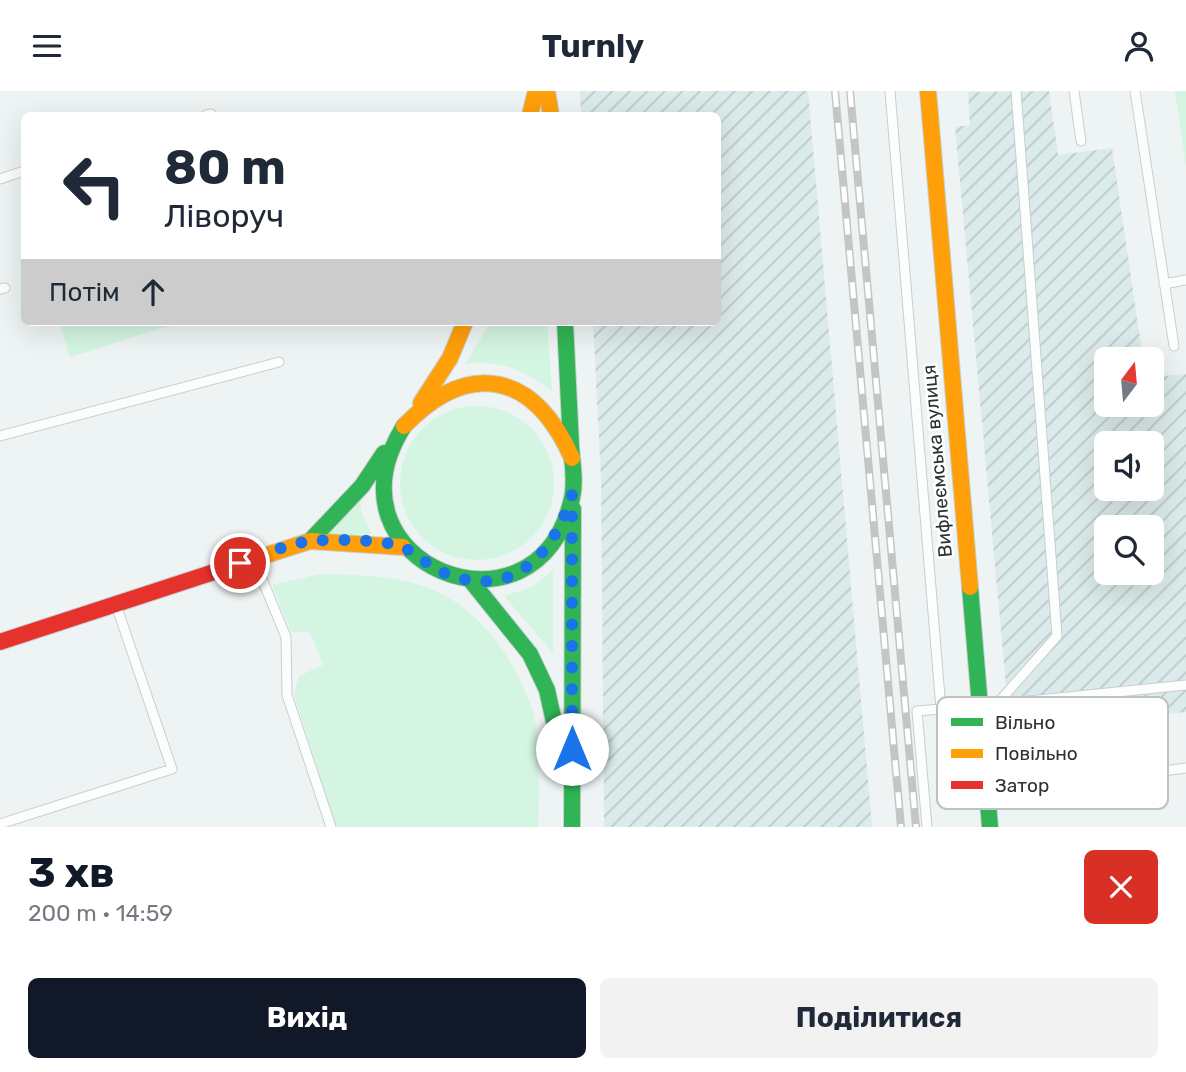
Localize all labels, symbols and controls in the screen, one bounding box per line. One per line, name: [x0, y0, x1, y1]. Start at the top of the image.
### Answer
icon: menu: [28, 27, 66, 65]
text: Turnly: [542, 27, 644, 65]
icon: person: [1120, 27, 1158, 65]
text: 80 m: [164, 138, 286, 196]
icon: left: [49, 140, 140, 231]
text: Ліворуч: [164, 197, 284, 235]
icon: ahead: [134, 273, 172, 311]
text: Потім: [49, 277, 120, 308]
north arrow: [1094, 347, 1164, 417]
map controls: [1094, 347, 1164, 585]
street label: Вифлеємська вулиця: [917, 364, 957, 558]
button: sound: [1094, 431, 1164, 501]
button: search: [1094, 515, 1164, 585]
pin: [210, 533, 270, 593]
icon: arrive: [221, 544, 259, 582]
legend: [937, 697, 1168, 809]
text: Вільно: [995, 711, 1055, 734]
position arrow: [535, 712, 609, 786]
text: Повільно: [995, 742, 1078, 765]
text: Затор: [995, 774, 1049, 797]
text: 3 хв: [28, 848, 115, 898]
button: close: [1084, 850, 1158, 924]
text: 200 m · 14:59: [28, 899, 173, 927]
button: Вихід: [28, 978, 586, 1058]
button: Поділитися: [600, 978, 1158, 1058]

